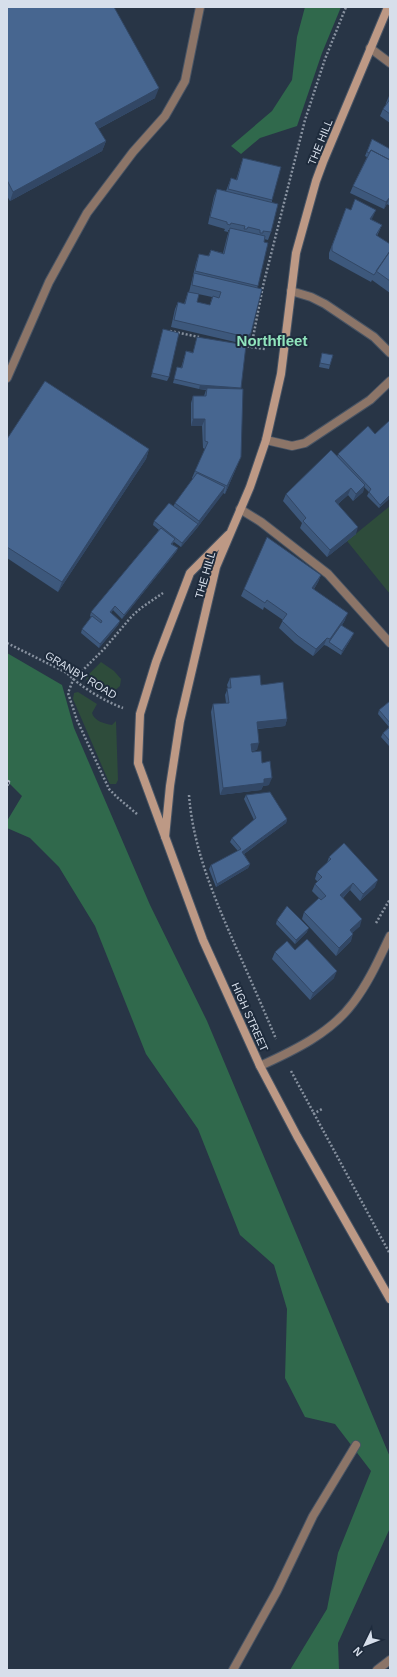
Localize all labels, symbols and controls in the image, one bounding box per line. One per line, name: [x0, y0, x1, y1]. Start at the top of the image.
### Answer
street label: THE HILL: [305, 117, 335, 167]
district label: Northfleet: [237, 332, 307, 349]
street label: THE HILL: [193, 550, 217, 600]
street label: GRANBY ROAD: [43, 649, 119, 701]
street label: HIGH STREET: [229, 981, 271, 1053]
north arrow: [345, 1625, 385, 1665]
text: N: [351, 1645, 365, 1659]

